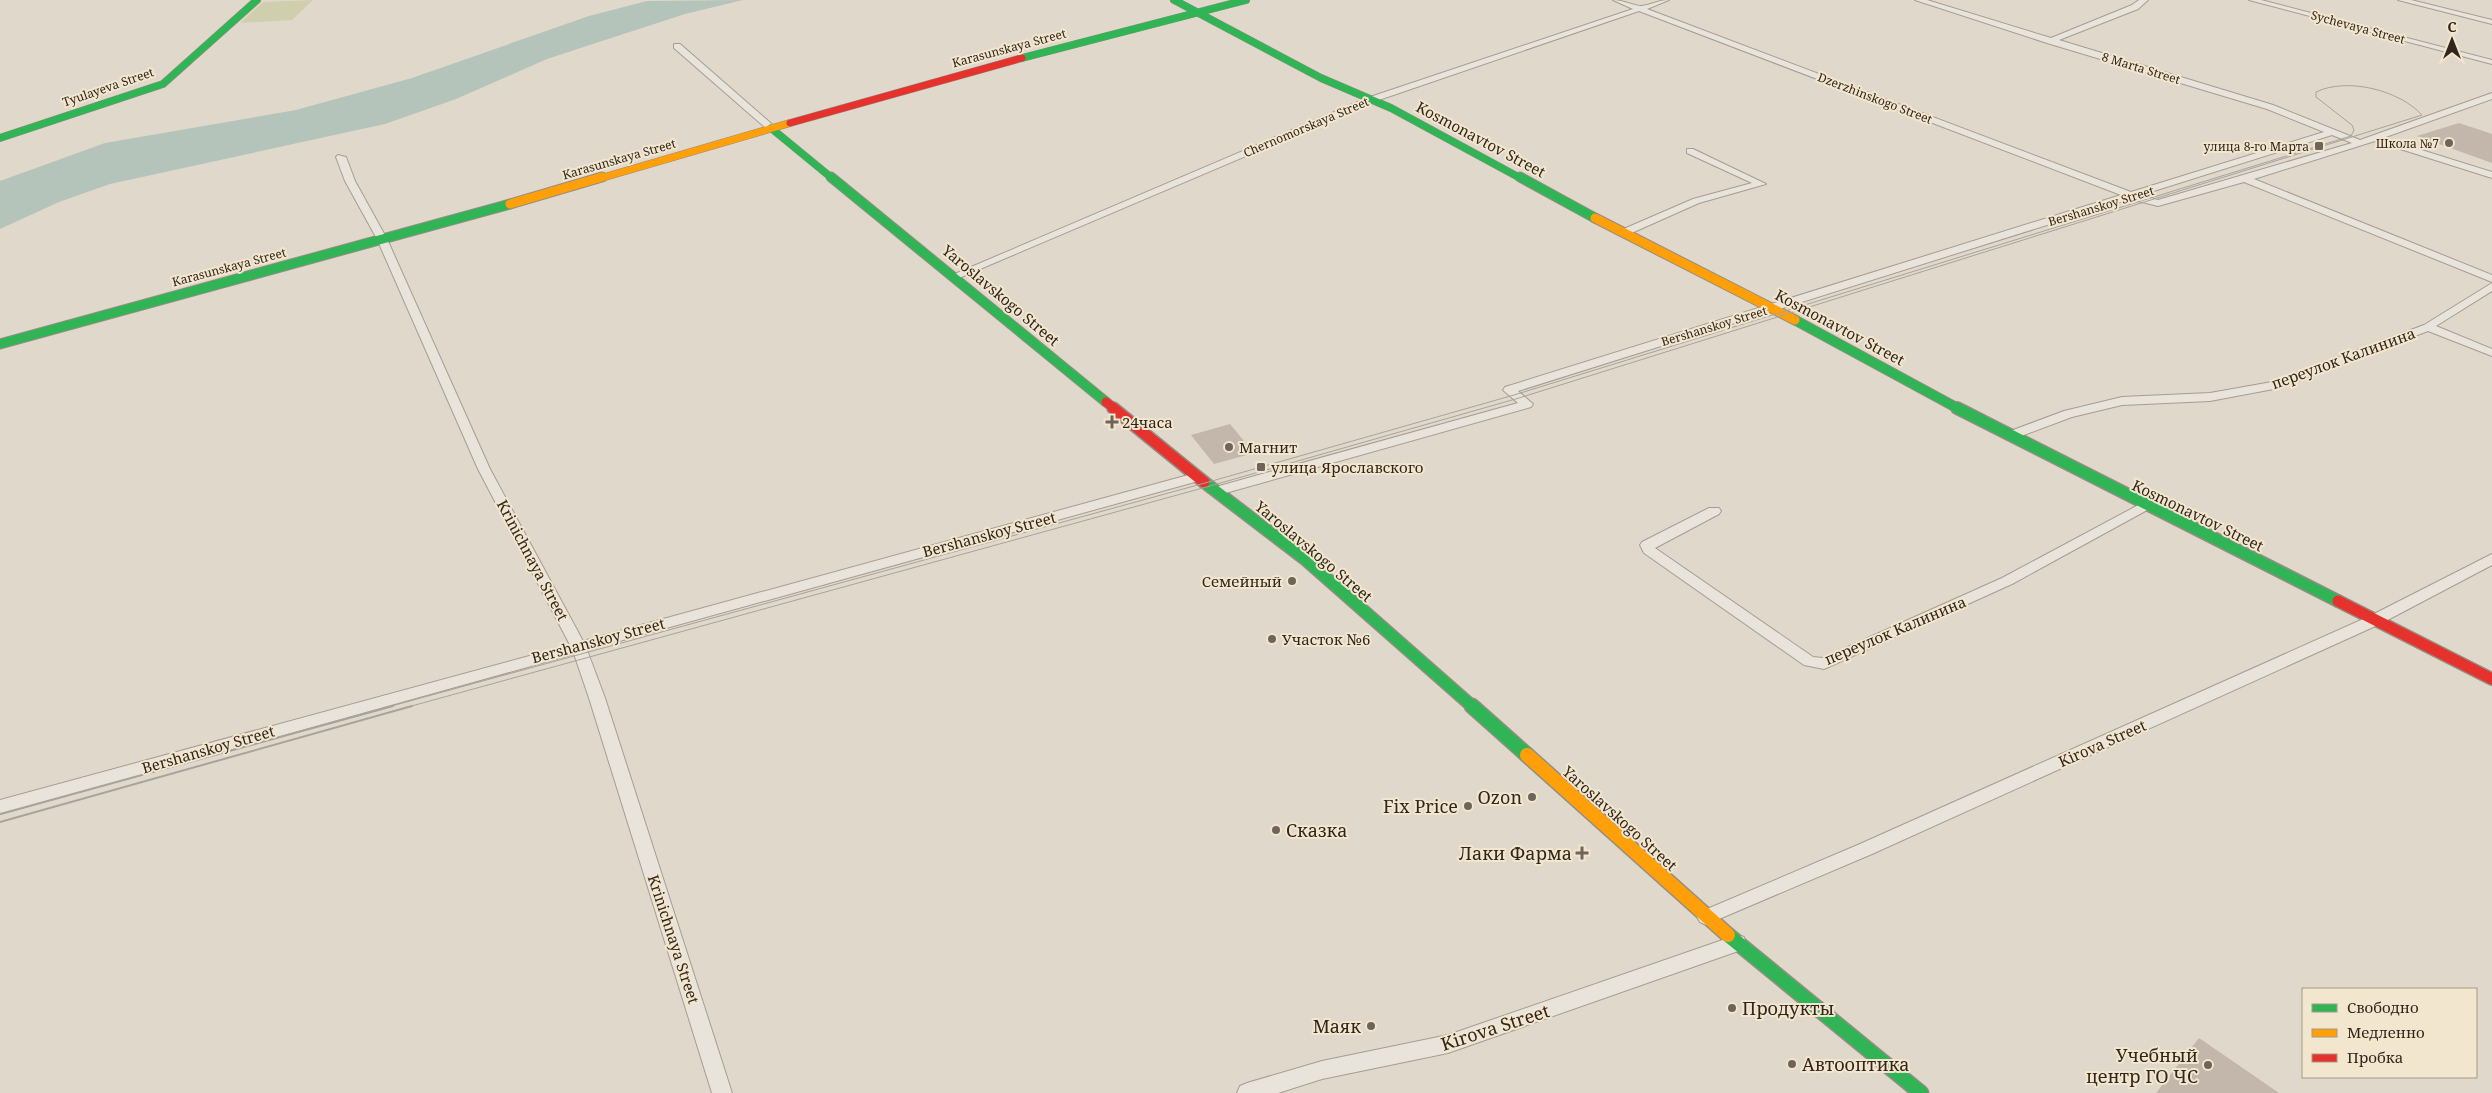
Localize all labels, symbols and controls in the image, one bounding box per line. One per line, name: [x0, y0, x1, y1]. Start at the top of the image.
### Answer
street label: Sychevaya Street: [2309, 6, 2407, 48]
north arrow: [2427, 15, 2477, 65]
text: С: [2447, 17, 2457, 36]
street label: Karasunskaya Street: [950, 25, 1068, 71]
street label: 8 Marta Street: [2100, 48, 2182, 88]
street label: Tyulayeva Street: [60, 63, 156, 111]
street label: Dzerzhinskogo Street: [1815, 68, 1935, 128]
street label: Chernomorskaya Street: [1241, 93, 1371, 161]
street label: Kosmonavtov Street: [1413, 96, 1549, 182]
street label: Karasunskaya Street: [560, 135, 678, 183]
place label: Школа №7: [2376, 135, 2439, 152]
marker: Школа №7: [2443, 137, 2455, 149]
place label: улица 8-го Марта: [2204, 138, 2309, 155]
marker: улица 8-го Марта: [2313, 140, 2325, 152]
street label: Bershanskoy Street: [2046, 182, 2156, 230]
street label: Yaroslavskogo Street: [937, 239, 1064, 350]
street label: Karasunskaya Street: [170, 244, 288, 290]
street label: Kosmonavtov Street: [1772, 284, 1908, 370]
street label: Bershanskoy Street: [1659, 302, 1769, 350]
street label: переулок Калинина: [2268, 323, 2418, 393]
place label: 24часа: [1122, 412, 1173, 432]
marker: 24часа: [1106, 416, 1118, 428]
place label: Магнит: [1239, 437, 1297, 457]
marker: Магнит: [1223, 441, 1235, 453]
place label: улица Ярославского: [1271, 457, 1423, 477]
marker: улица Ярославского: [1255, 461, 1267, 473]
street label: Kosmonavtov Street: [2129, 475, 2267, 555]
street label: Yaroslavskogo Street: [1250, 495, 1377, 606]
street label: Krinichnaya Street: [493, 496, 573, 624]
street label: Bershanskoy Street: [920, 507, 1058, 561]
place label: Семейный: [1202, 571, 1282, 591]
marker: Семейный: [1286, 575, 1298, 587]
street label: переулок Калинина: [1821, 591, 1969, 669]
street label: Bershanskoy Street: [529, 613, 667, 667]
place label: Участок №6: [1282, 629, 1370, 649]
marker: Участок №6: [1266, 633, 1278, 645]
street label: Kirova Street: [2055, 715, 2149, 771]
street label: Bershanskoy Street: [139, 720, 277, 778]
street label: Yaroslavskogo Street: [1558, 761, 1682, 875]
place label: Ozon: [1477, 785, 1522, 809]
marker: Ozon: [1526, 791, 1538, 803]
place label: Fix Price: [1383, 794, 1458, 818]
marker: Fix Price: [1462, 800, 1474, 812]
place label: Сказка: [1286, 818, 1347, 842]
marker: Сказка: [1270, 824, 1282, 836]
place label: Лаки Фарма: [1459, 841, 1572, 865]
marker: Лаки Фарма: [1576, 847, 1588, 859]
street label: Krinichnaya Street: [644, 872, 704, 1006]
legend: [2302, 988, 2477, 1078]
place label: Продукты: [1742, 996, 1835, 1020]
text: Свободно: [2347, 997, 2419, 1017]
street label: Kirova Street: [1438, 998, 1552, 1056]
marker: Продукты: [1726, 1002, 1738, 1014]
place label: Маяк: [1313, 1014, 1361, 1038]
marker: Маяк: [1365, 1020, 1377, 1032]
text: Медленно: [2347, 1022, 2425, 1042]
place label: Учебный центр ГО ЧС: [2086, 1043, 2198, 1088]
text: Пробка: [2347, 1047, 2403, 1067]
place label: Автооптика: [1802, 1052, 1909, 1076]
marker: Автооптика: [1786, 1058, 1798, 1070]
marker: Учебный центр ГО ЧС: [2202, 1059, 2214, 1071]

